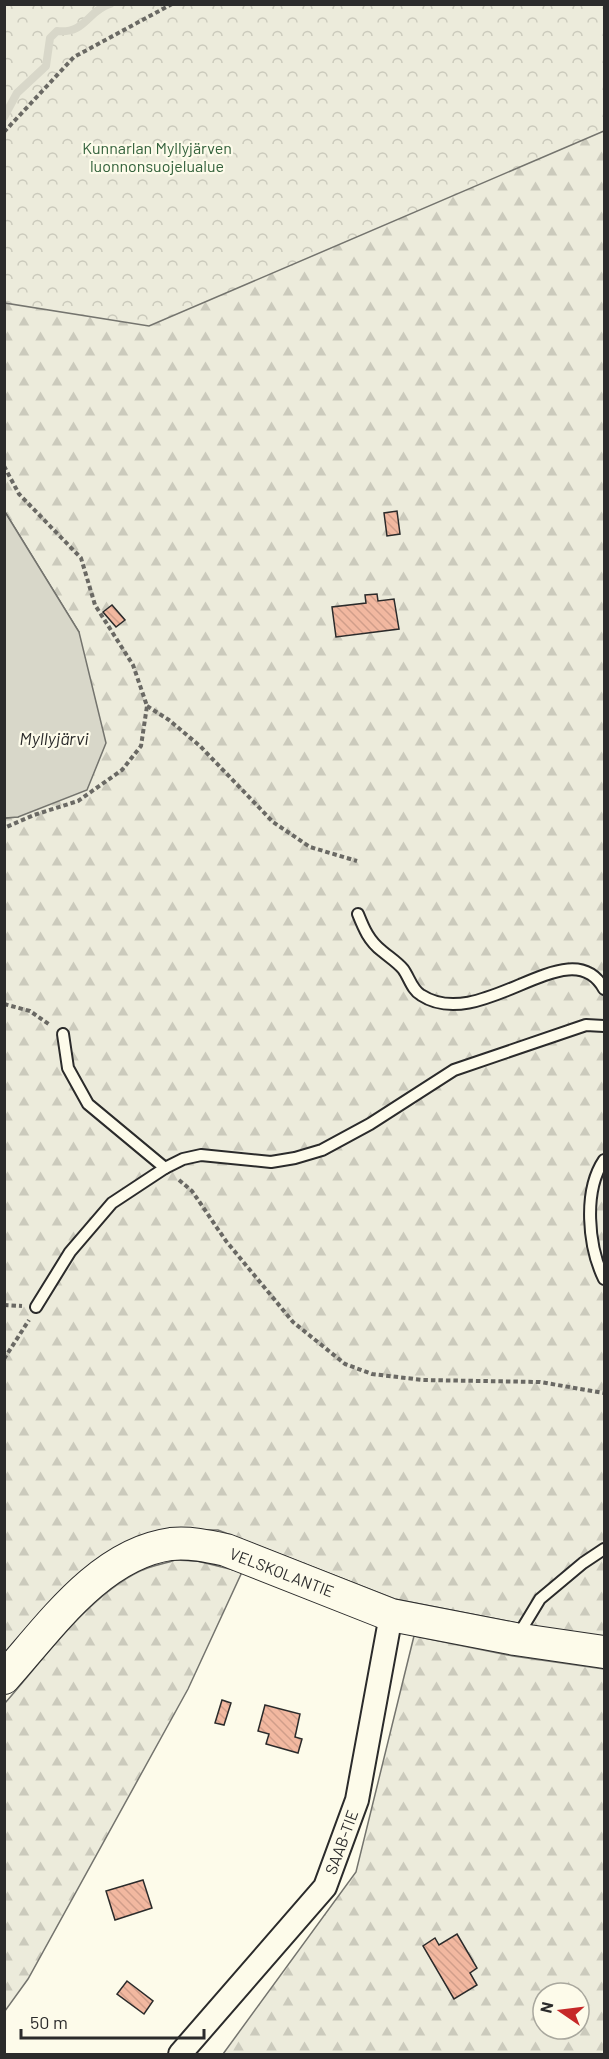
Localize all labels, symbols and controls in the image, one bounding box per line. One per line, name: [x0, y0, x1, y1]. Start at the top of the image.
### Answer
park label: Kunnarlan Myllyjärven luonnonsuojelualue: [82, 138, 232, 175]
water label: Myllyjärvi: [19, 727, 89, 749]
street label: VELSKOLANTIE: [227, 1543, 337, 1601]
street label: SAAB-TIE: [321, 1807, 361, 1877]
north arrow: [531, 1981, 591, 2041]
text: N: [535, 2000, 556, 2015]
scale bar: [21, 2002, 204, 2040]
text: 50 m: [30, 2011, 68, 2033]

